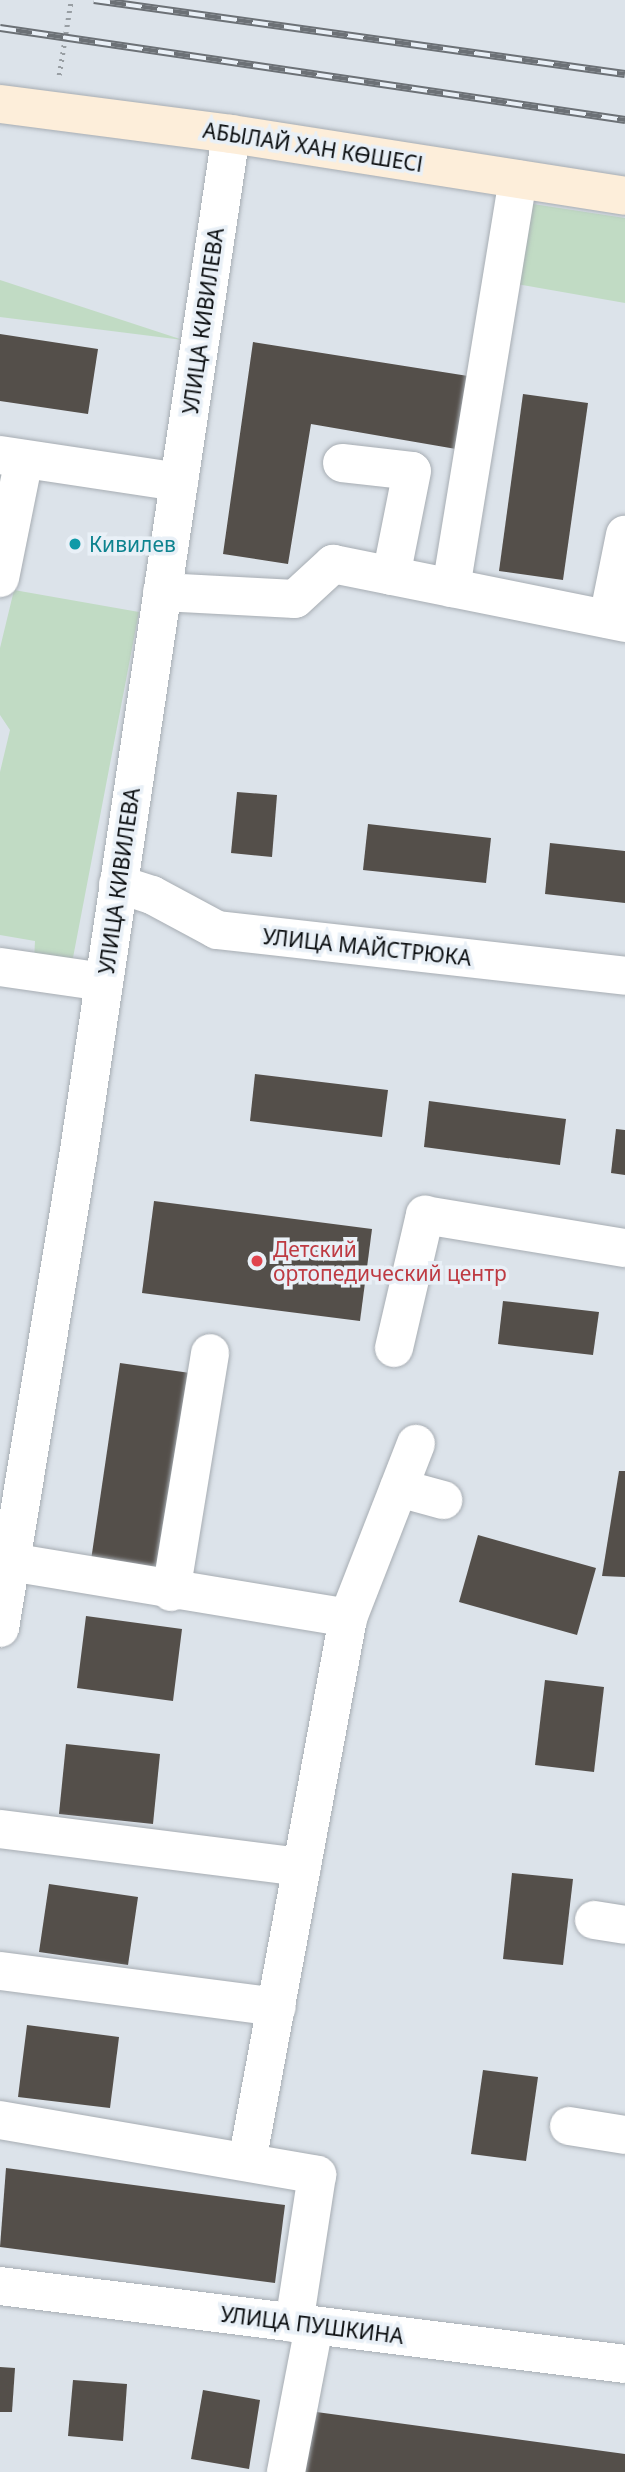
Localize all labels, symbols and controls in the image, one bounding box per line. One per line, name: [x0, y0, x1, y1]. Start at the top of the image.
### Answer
street label: АБЫЛАЙ ХАН КӨШЕСІ: [201, 117, 425, 177]
street label: УЛИЦА КИВИЛЕВА: [177, 226, 229, 416]
place label: Кивилев: [89, 531, 176, 557]
marker: Кивилев: [67, 536, 83, 552]
street label: УЛИЦА КИВИЛЕВА: [93, 786, 145, 976]
street label: УЛИЦА МАЙСТРЮКА: [261, 924, 473, 970]
place label: Детский ортопедический центр: [273, 1236, 507, 1286]
marker: Детский ортопедический центр: [247, 1251, 267, 1271]
street label: УЛИЦА ПУШКИНА: [219, 2301, 405, 2349]

